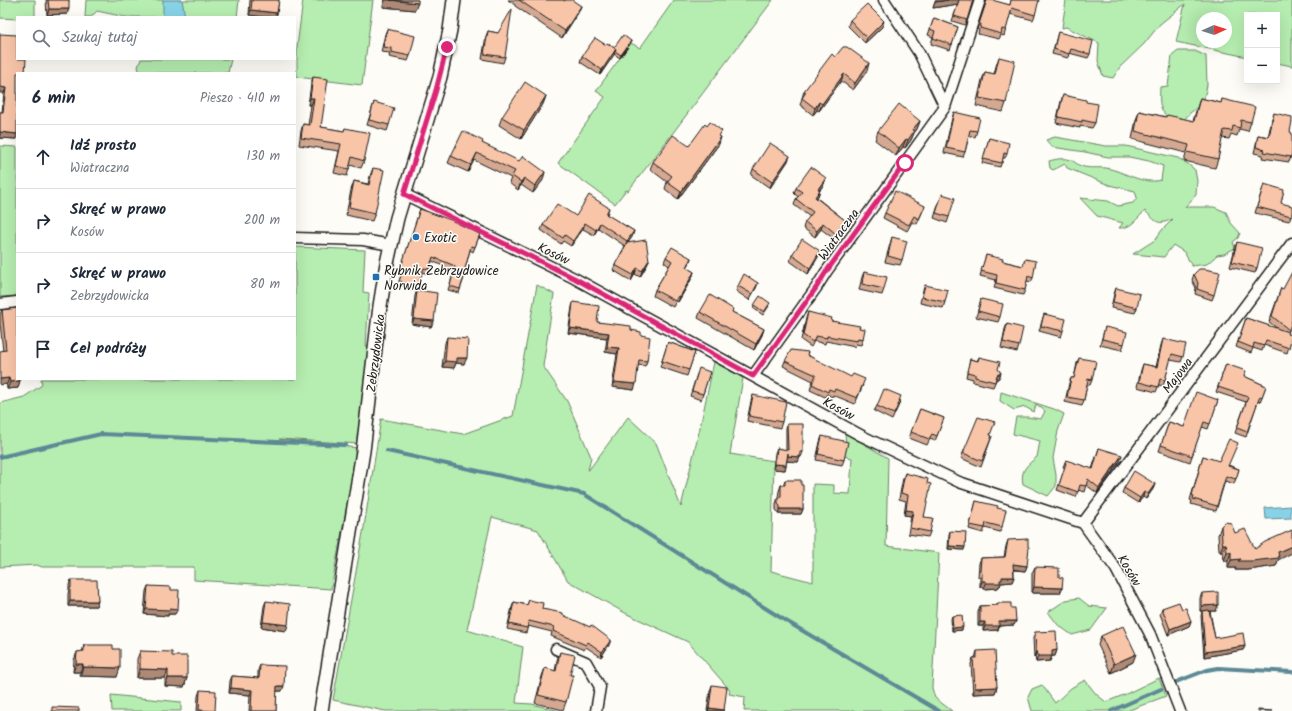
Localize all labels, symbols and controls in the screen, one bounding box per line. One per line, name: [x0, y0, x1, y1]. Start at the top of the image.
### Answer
north arrow: [1196, 12, 1232, 48]
map controls: [1244, 12, 1280, 84]
button: +: [1244, 12, 1280, 48]
search box: [16, 16, 296, 60]
text: Szukaj tutaj: [62, 26, 137, 50]
icon: search: [30, 27, 52, 49]
route end: [438, 38, 456, 56]
button: −: [1244, 48, 1280, 84]
text: 6 min: [32, 85, 76, 112]
text: Pieszo · 410 m: [200, 88, 280, 109]
text: Idź prosto: [70, 134, 136, 158]
icon: ahead: [32, 146, 54, 168]
text: 130 m: [246, 146, 280, 167]
route start: [896, 154, 914, 172]
text: Wiatraczna: [70, 158, 129, 179]
text: Skręć w prawo: [70, 198, 166, 222]
street label: Wiatraczna: [813, 205, 865, 265]
icon: right: [32, 210, 54, 232]
text: 200 m: [244, 210, 280, 231]
text: Kosów: [70, 222, 104, 243]
place label: Exotic: [424, 228, 457, 249]
marker: Exotic: [411, 232, 421, 242]
street label: Kosów: [534, 238, 573, 271]
place label: Rybnik Zebrzydowice Norwida: [384, 261, 499, 297]
text: Skręć w prawo: [70, 262, 166, 286]
marker: Rybnik Zebrzydowice Norwida: [371, 272, 381, 282]
icon: right: [32, 274, 54, 296]
text: 80 m: [250, 274, 280, 295]
text: Zebrzydowicka: [70, 286, 149, 307]
street label: Zebrzydowicka: [361, 313, 392, 394]
text: Cel podróży: [70, 337, 146, 361]
icon: arrive: [32, 338, 54, 360]
street label: Majowa: [1158, 353, 1199, 398]
street label: Kosów: [818, 392, 858, 427]
street label: Kosów: [1111, 551, 1146, 591]

